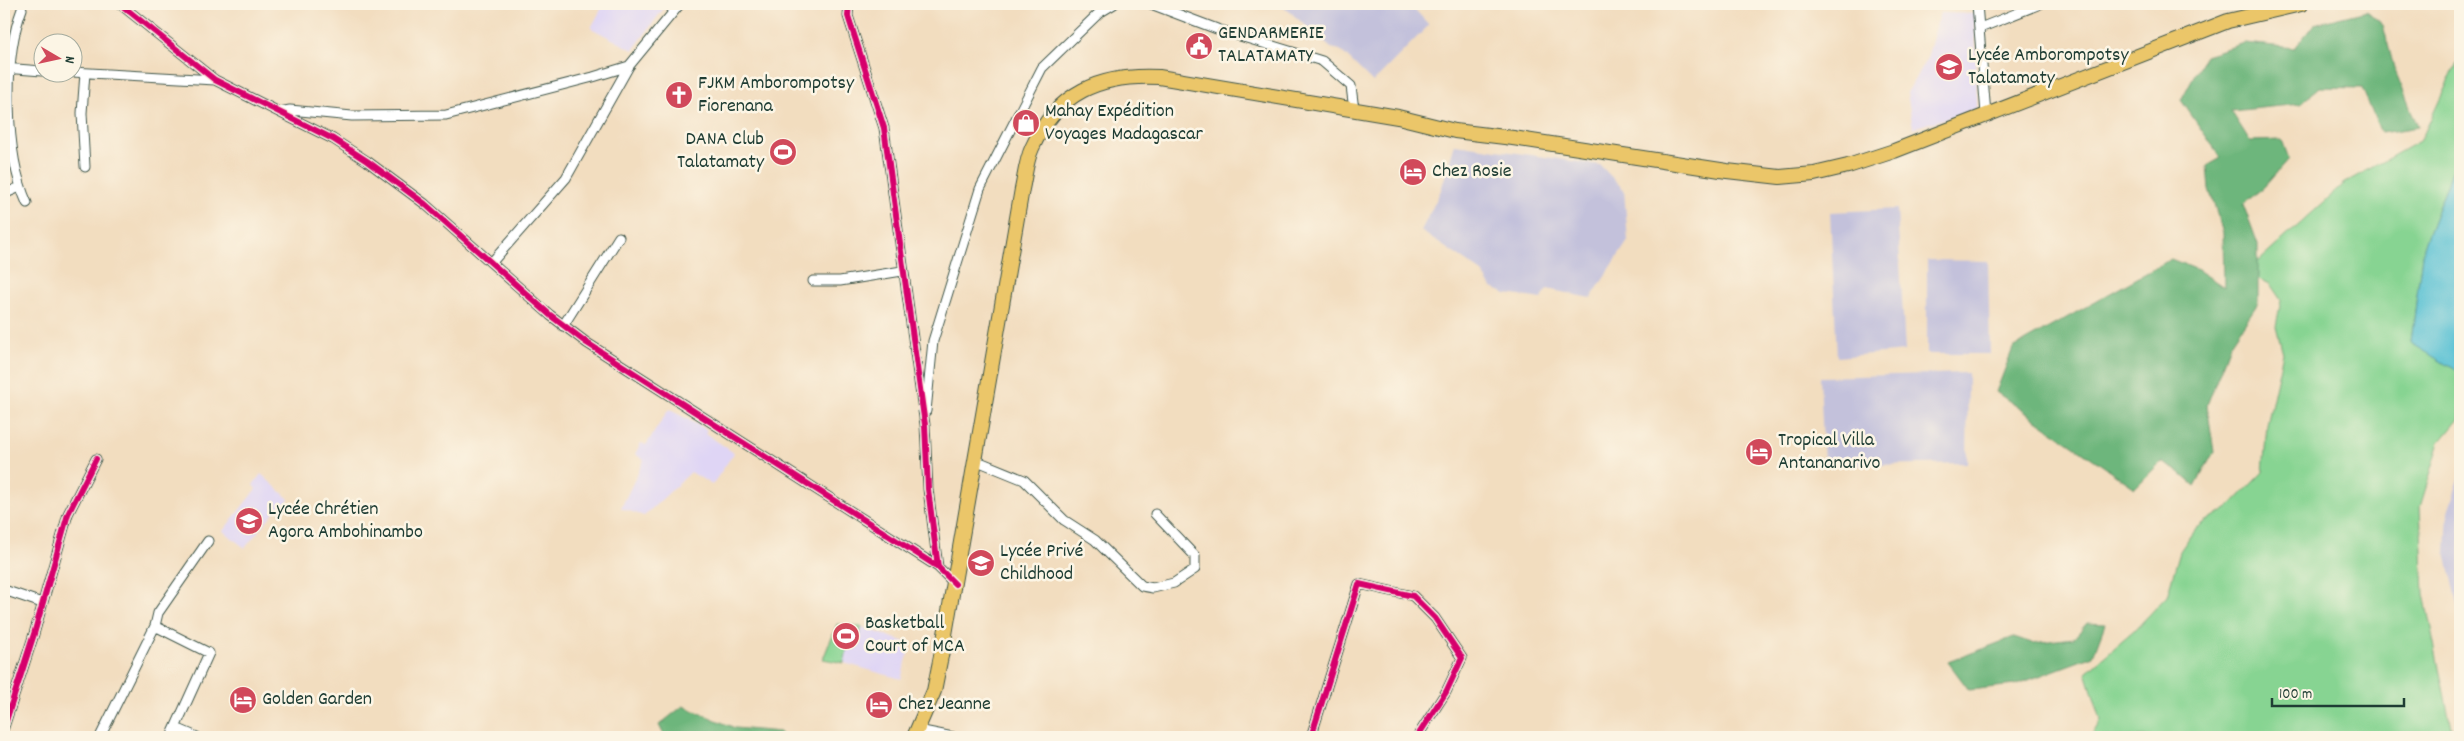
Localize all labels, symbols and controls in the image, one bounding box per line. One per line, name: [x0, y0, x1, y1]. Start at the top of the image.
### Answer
place label: GENDARMERIE TALATAMATY: [1218, 20, 1324, 71]
public building icon: GENDARMERIE TALATAMATY: [1184, 31, 1214, 61]
north arrow: [32, 32, 82, 82]
place label: Lycée Amborompotsy Talatamaty: [1968, 42, 2130, 93]
school or university icon: Lycée Amborompotsy Talatamaty: [1934, 52, 1964, 82]
text: N: [58, 55, 79, 65]
place label: FJKM Amborompotsy Fiorenana: [698, 70, 855, 121]
church icon: FJKM Amborompotsy Fiorenana: [664, 80, 694, 110]
place label: Mahay Expédition Voyages Madagascar: [1045, 98, 1203, 149]
shop icon: Mahay Expédition Voyages Madagascar: [1011, 108, 1041, 138]
place label: DANA Club Talatamaty: [677, 126, 765, 177]
sports icon: DANA Club Talatamaty: [768, 137, 798, 167]
hotel icon: Chez Rosie: [1398, 157, 1428, 187]
place label: Chez Rosie: [1432, 158, 1512, 186]
place label: Tropical Villa Antananarivo: [1778, 427, 1881, 478]
hotel icon: Tropical Villa Antananarivo: [1744, 437, 1774, 467]
place label: Lycée Chrétien Agora Ambohinambo: [268, 496, 423, 547]
school or university icon: Lycée Chrétien Agora Ambohinambo: [234, 506, 264, 536]
place label: Lycée Privé Childhood: [1000, 538, 1083, 589]
school or university icon: Lycée Privé Childhood: [966, 548, 996, 578]
place label: Basketball Court of MCA: [865, 610, 965, 661]
sports icon: Basketball Court of MCA: [831, 621, 861, 651]
scale bar: [2272, 676, 2404, 708]
text: 100 m: [2279, 684, 2312, 706]
hotel icon: Golden Garden: [228, 685, 258, 715]
place label: Golden Garden: [262, 686, 372, 714]
hotel icon: Chez Jeanne: [864, 690, 894, 720]
place label: Chez Jeanne: [898, 691, 991, 719]

